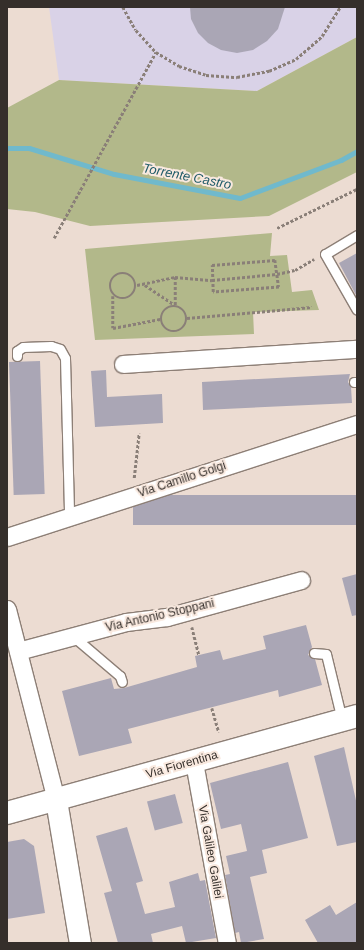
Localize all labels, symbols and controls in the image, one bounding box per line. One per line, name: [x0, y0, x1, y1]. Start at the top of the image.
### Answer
water label: Torrente Castro: [141, 161, 233, 193]
street label: Via Camillo Golgi: [136, 459, 228, 501]
street label: Via Antonio Stoppani: [104, 596, 216, 636]
street label: Via Fiorentina: [145, 748, 219, 782]
street label: Via Galileo Galilei: [195, 804, 225, 900]

